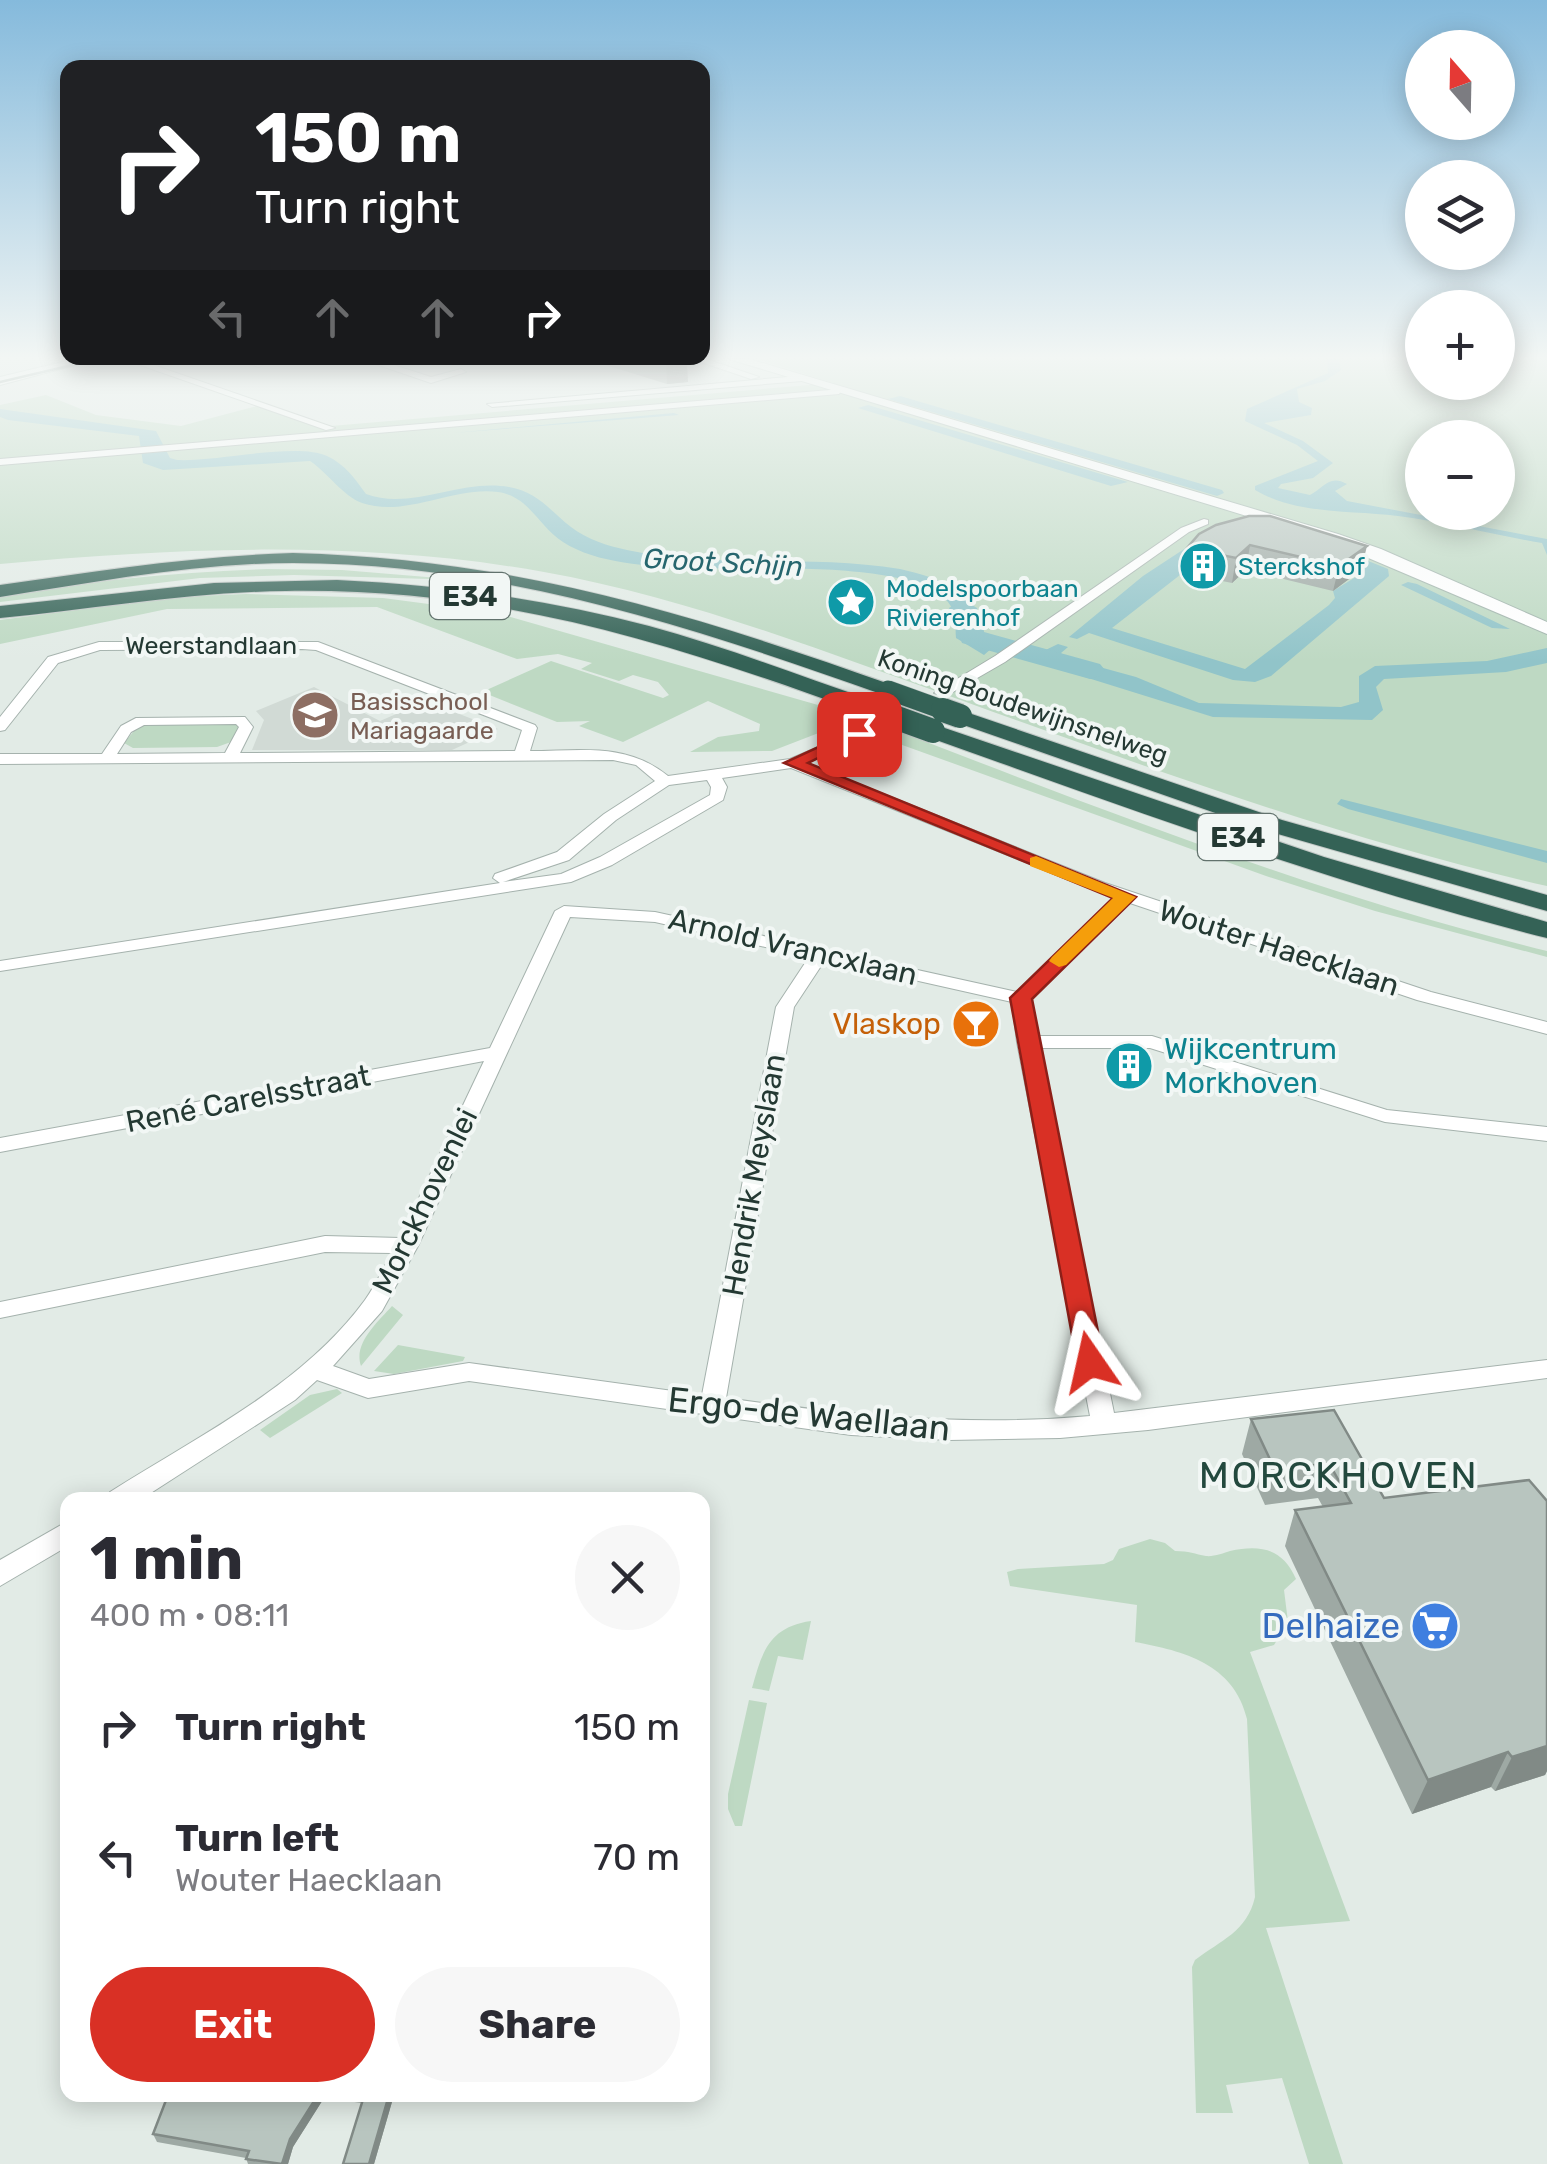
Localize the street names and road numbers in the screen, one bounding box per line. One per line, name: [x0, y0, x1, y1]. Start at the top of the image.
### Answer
road number: E34: [430, 573, 510, 619]
street label: Weerstandlaan: [125, 631, 297, 660]
street label: Koning Boudewijnsnelweg: [874, 643, 1172, 770]
road number: E34: [1198, 814, 1278, 860]
street label: Wouter Haecklaan: [1154, 892, 1404, 1004]
street label: Arnold Vrancxlaan: [665, 901, 921, 993]
street label: Hendrik Meyslaan: [715, 1051, 793, 1299]
street label: René Carelsstraat: [123, 1058, 374, 1140]
street label: Morckhovenlei: [365, 1103, 485, 1299]
street label: Ergo-de Waellaan: [666, 1378, 952, 1450]

